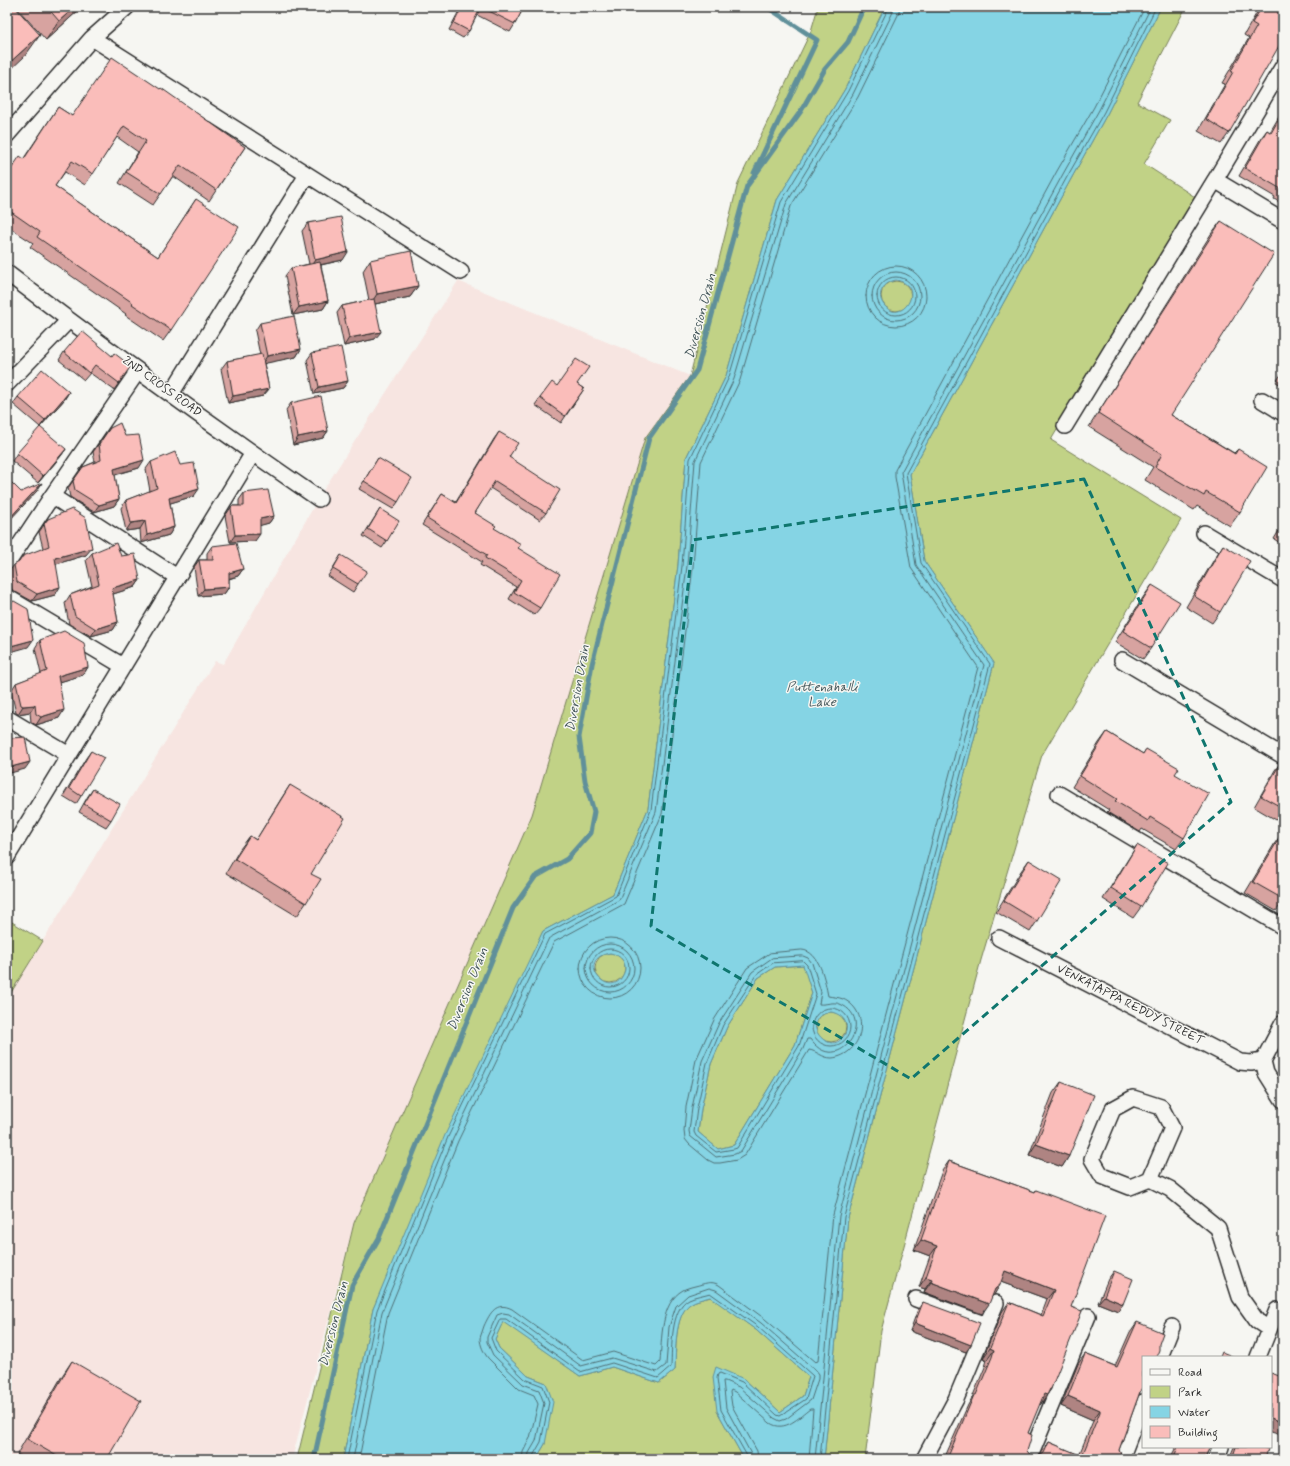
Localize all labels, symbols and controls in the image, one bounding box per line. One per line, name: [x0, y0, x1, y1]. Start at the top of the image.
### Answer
water label: Diversion Drain: [681, 271, 721, 361]
street label: 2ND CROSS ROAD: [119, 353, 205, 421]
water label: Diversion Drain: [562, 643, 594, 733]
water label: Puttenahalli Lake: [786, 679, 860, 711]
water label: Diversion Drain: [444, 945, 492, 1033]
street label: VENKATAPPA REDDY STREET: [1054, 961, 1207, 1049]
water label: Diversion Drain: [315, 1279, 353, 1369]
legend: [1142, 1356, 1272, 1448]
text: Road: [1178, 1365, 1202, 1381]
text: Park: [1178, 1385, 1202, 1401]
text: Water: [1178, 1405, 1210, 1421]
text: Building: [1178, 1425, 1218, 1442]

